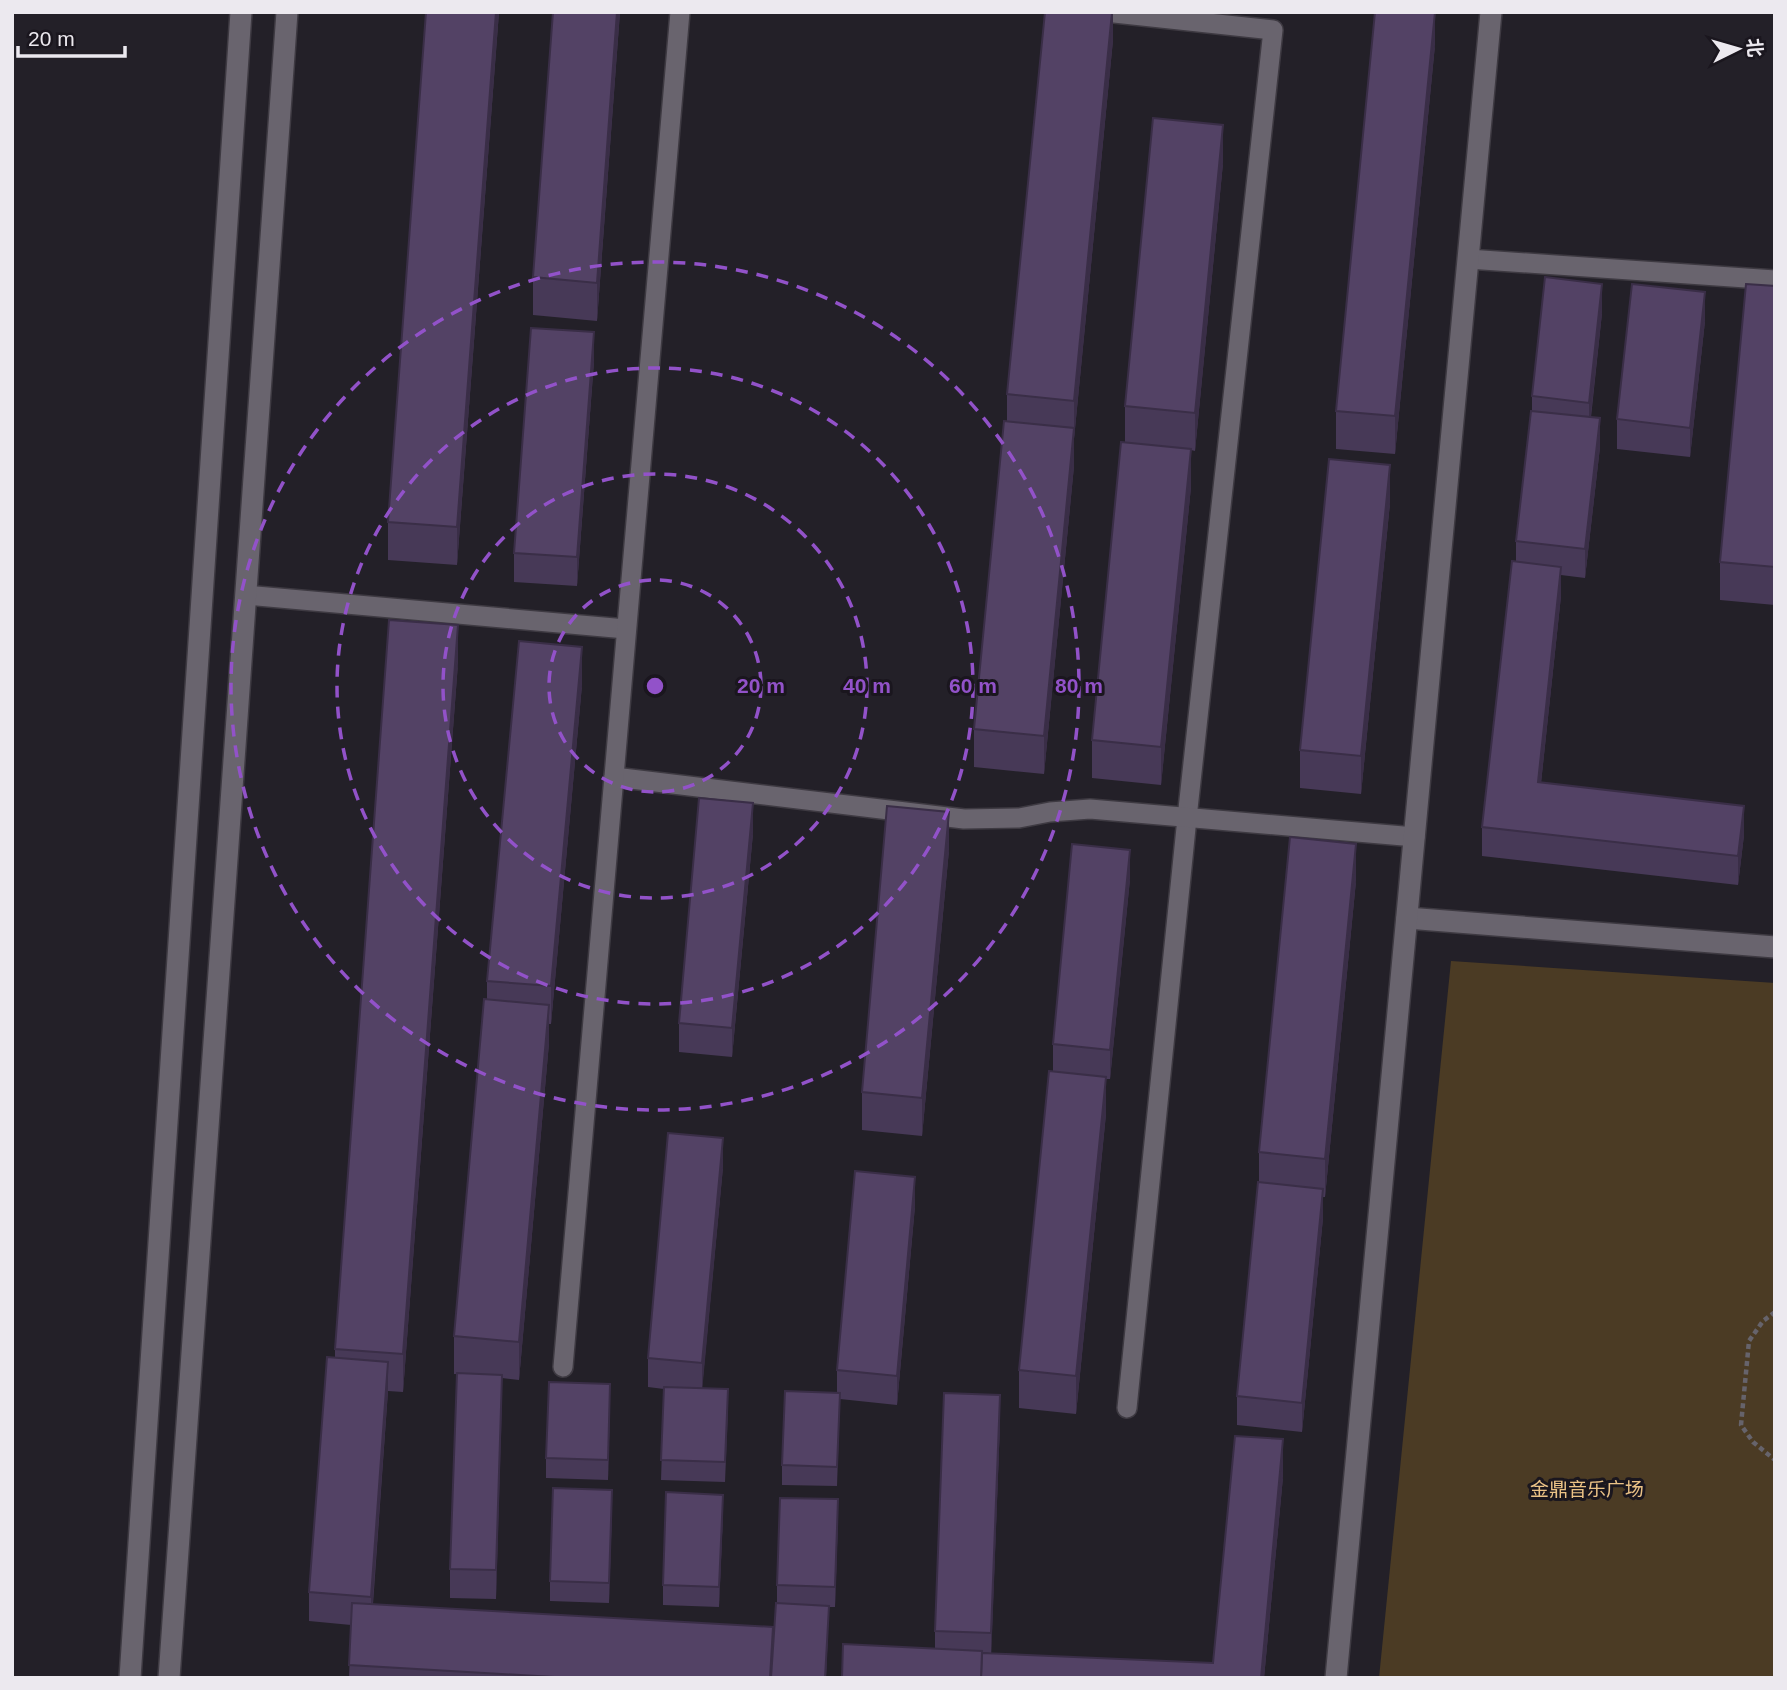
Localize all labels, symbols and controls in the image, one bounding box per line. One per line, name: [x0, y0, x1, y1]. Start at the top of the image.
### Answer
scale bar: [18, 14, 124, 58]
north arrow: [1703, 14, 1773, 84]
text: 20 m: [28, 27, 75, 50]
text: 北: [1743, 37, 1766, 58]
centre of rings: [643, 674, 667, 698]
text: 20 m: [737, 674, 785, 697]
text: 40 m: [843, 674, 891, 697]
text: 60 m: [949, 674, 997, 697]
text: 80 m: [1055, 674, 1103, 697]
park label: 金鼎音乐广场: [1530, 1479, 1644, 1500]

